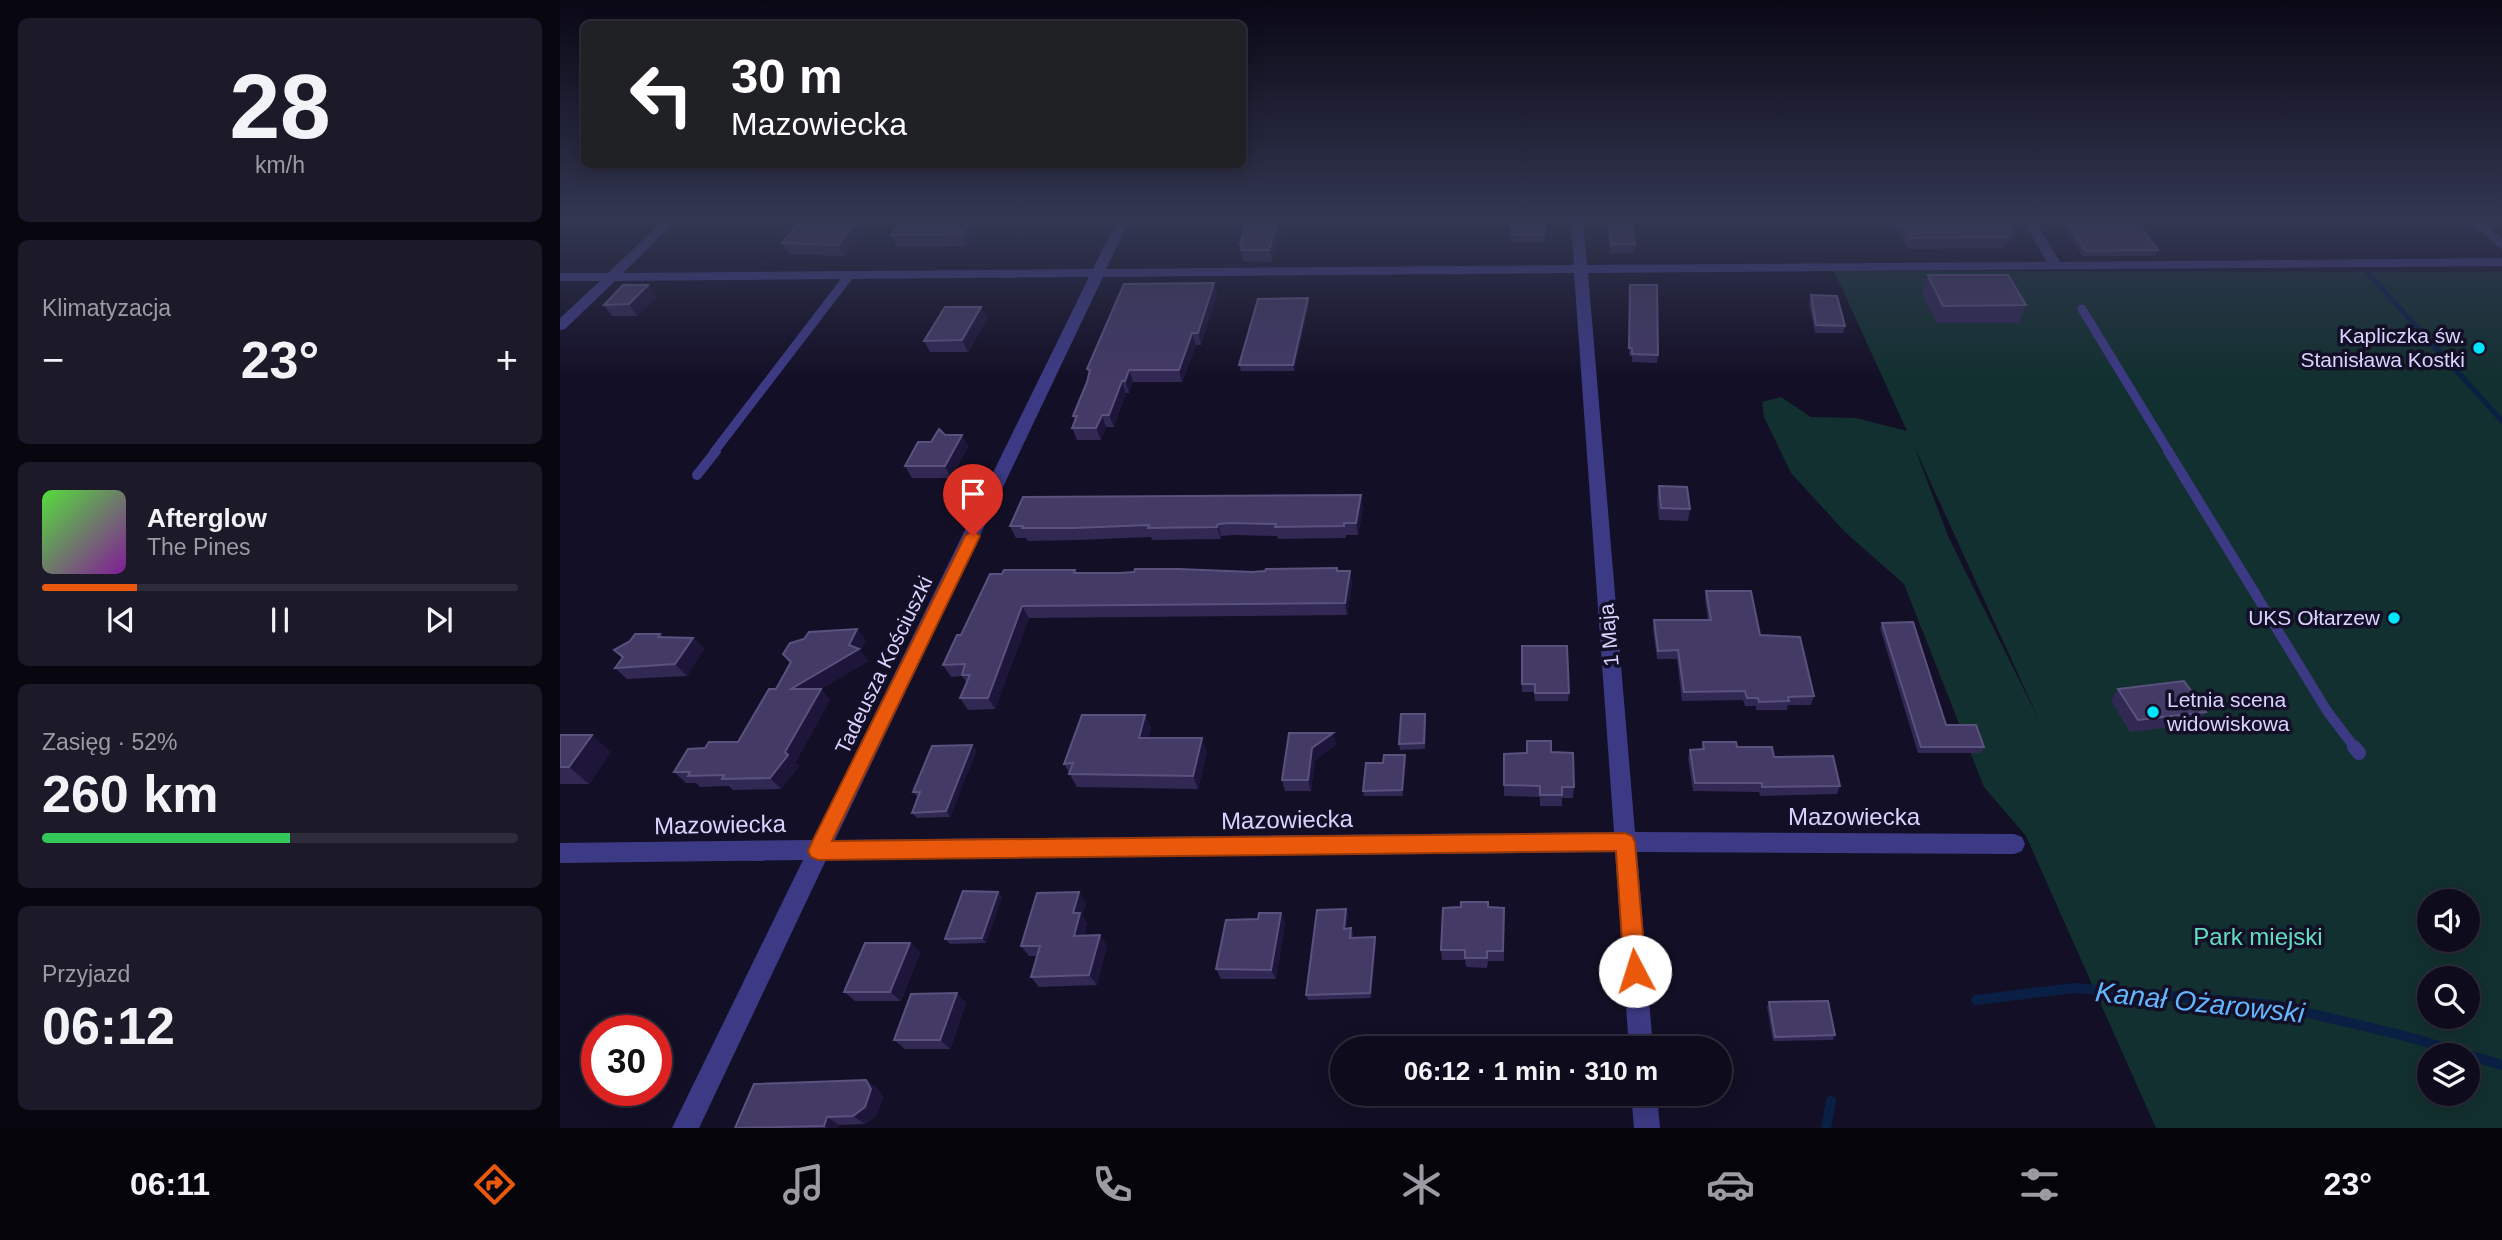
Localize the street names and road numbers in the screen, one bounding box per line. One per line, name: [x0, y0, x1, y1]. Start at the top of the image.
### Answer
street label: Tadeusza Kościuszki: [830, 572, 937, 757]
street label: 1 Maja: [1594, 602, 1623, 667]
street label: Mazowiecka: [1788, 803, 1921, 830]
street label: Mazowiecka: [1221, 805, 1354, 834]
street label: Mazowiecka: [654, 810, 787, 839]

